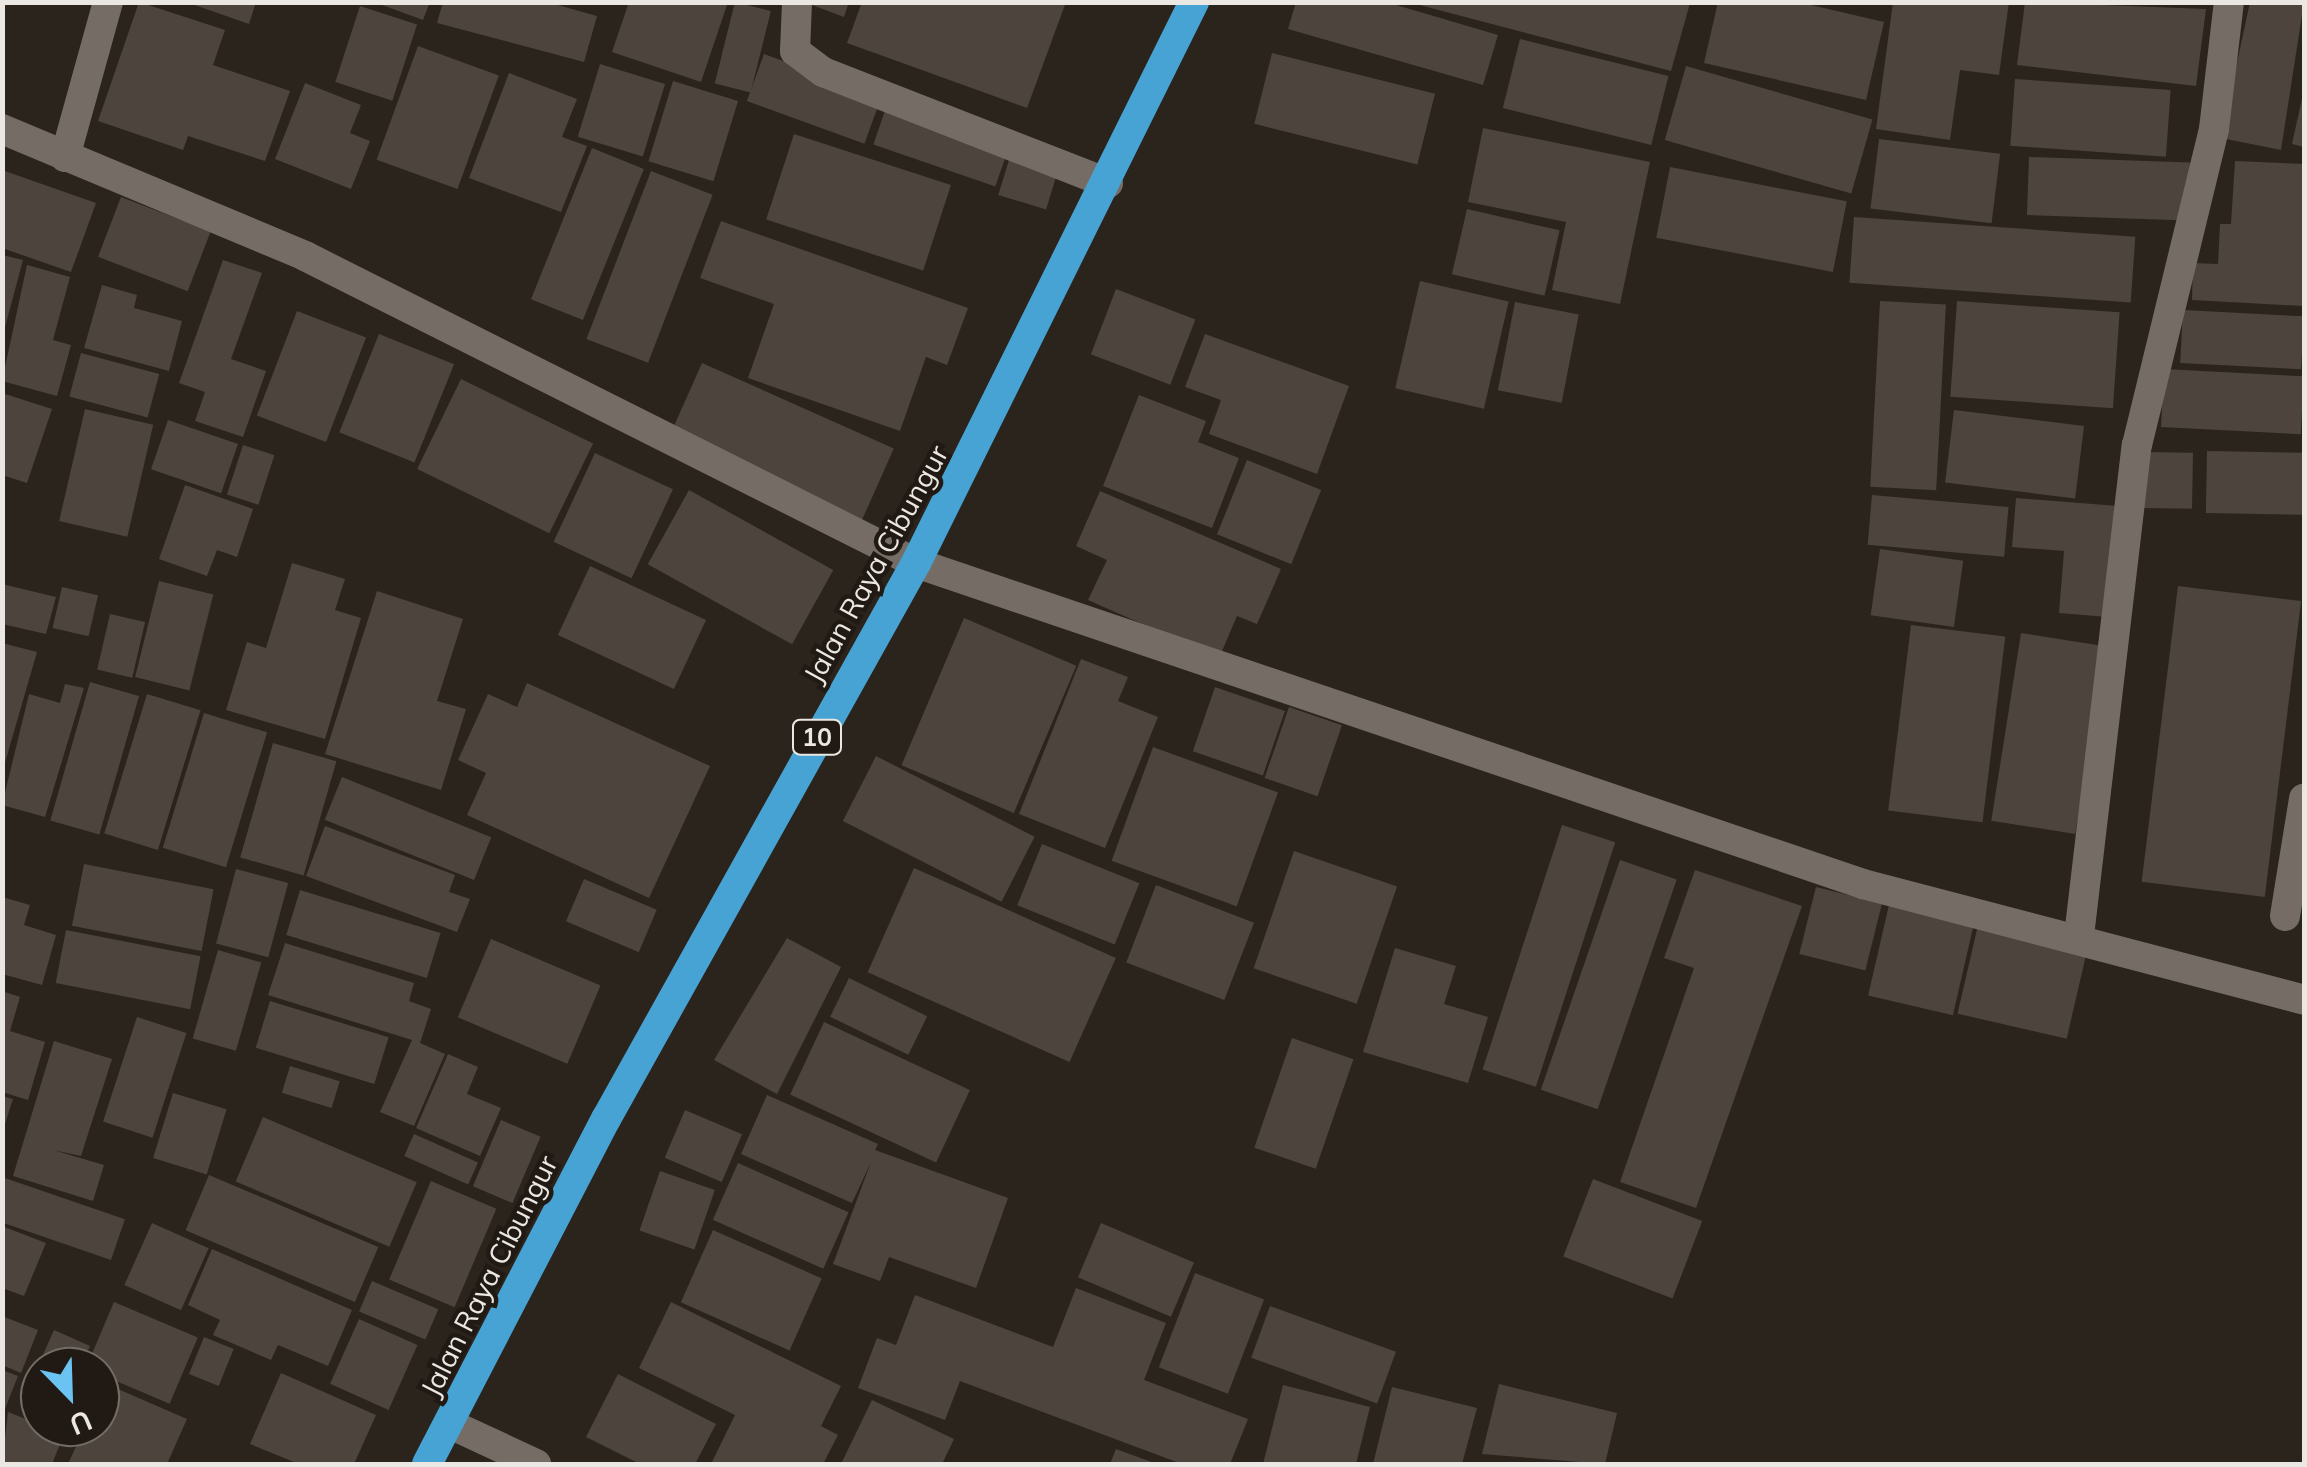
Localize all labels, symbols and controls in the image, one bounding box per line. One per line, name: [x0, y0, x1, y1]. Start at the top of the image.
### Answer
street label: Jalan Raya Cibungur: [797, 439, 955, 689]
road number: 10: [792, 717, 842, 757]
street label: Jalan Raya Cibungur: [414, 1150, 564, 1402]
north arrow: [20, 1347, 120, 1447]
text: U: [65, 1403, 98, 1443]

